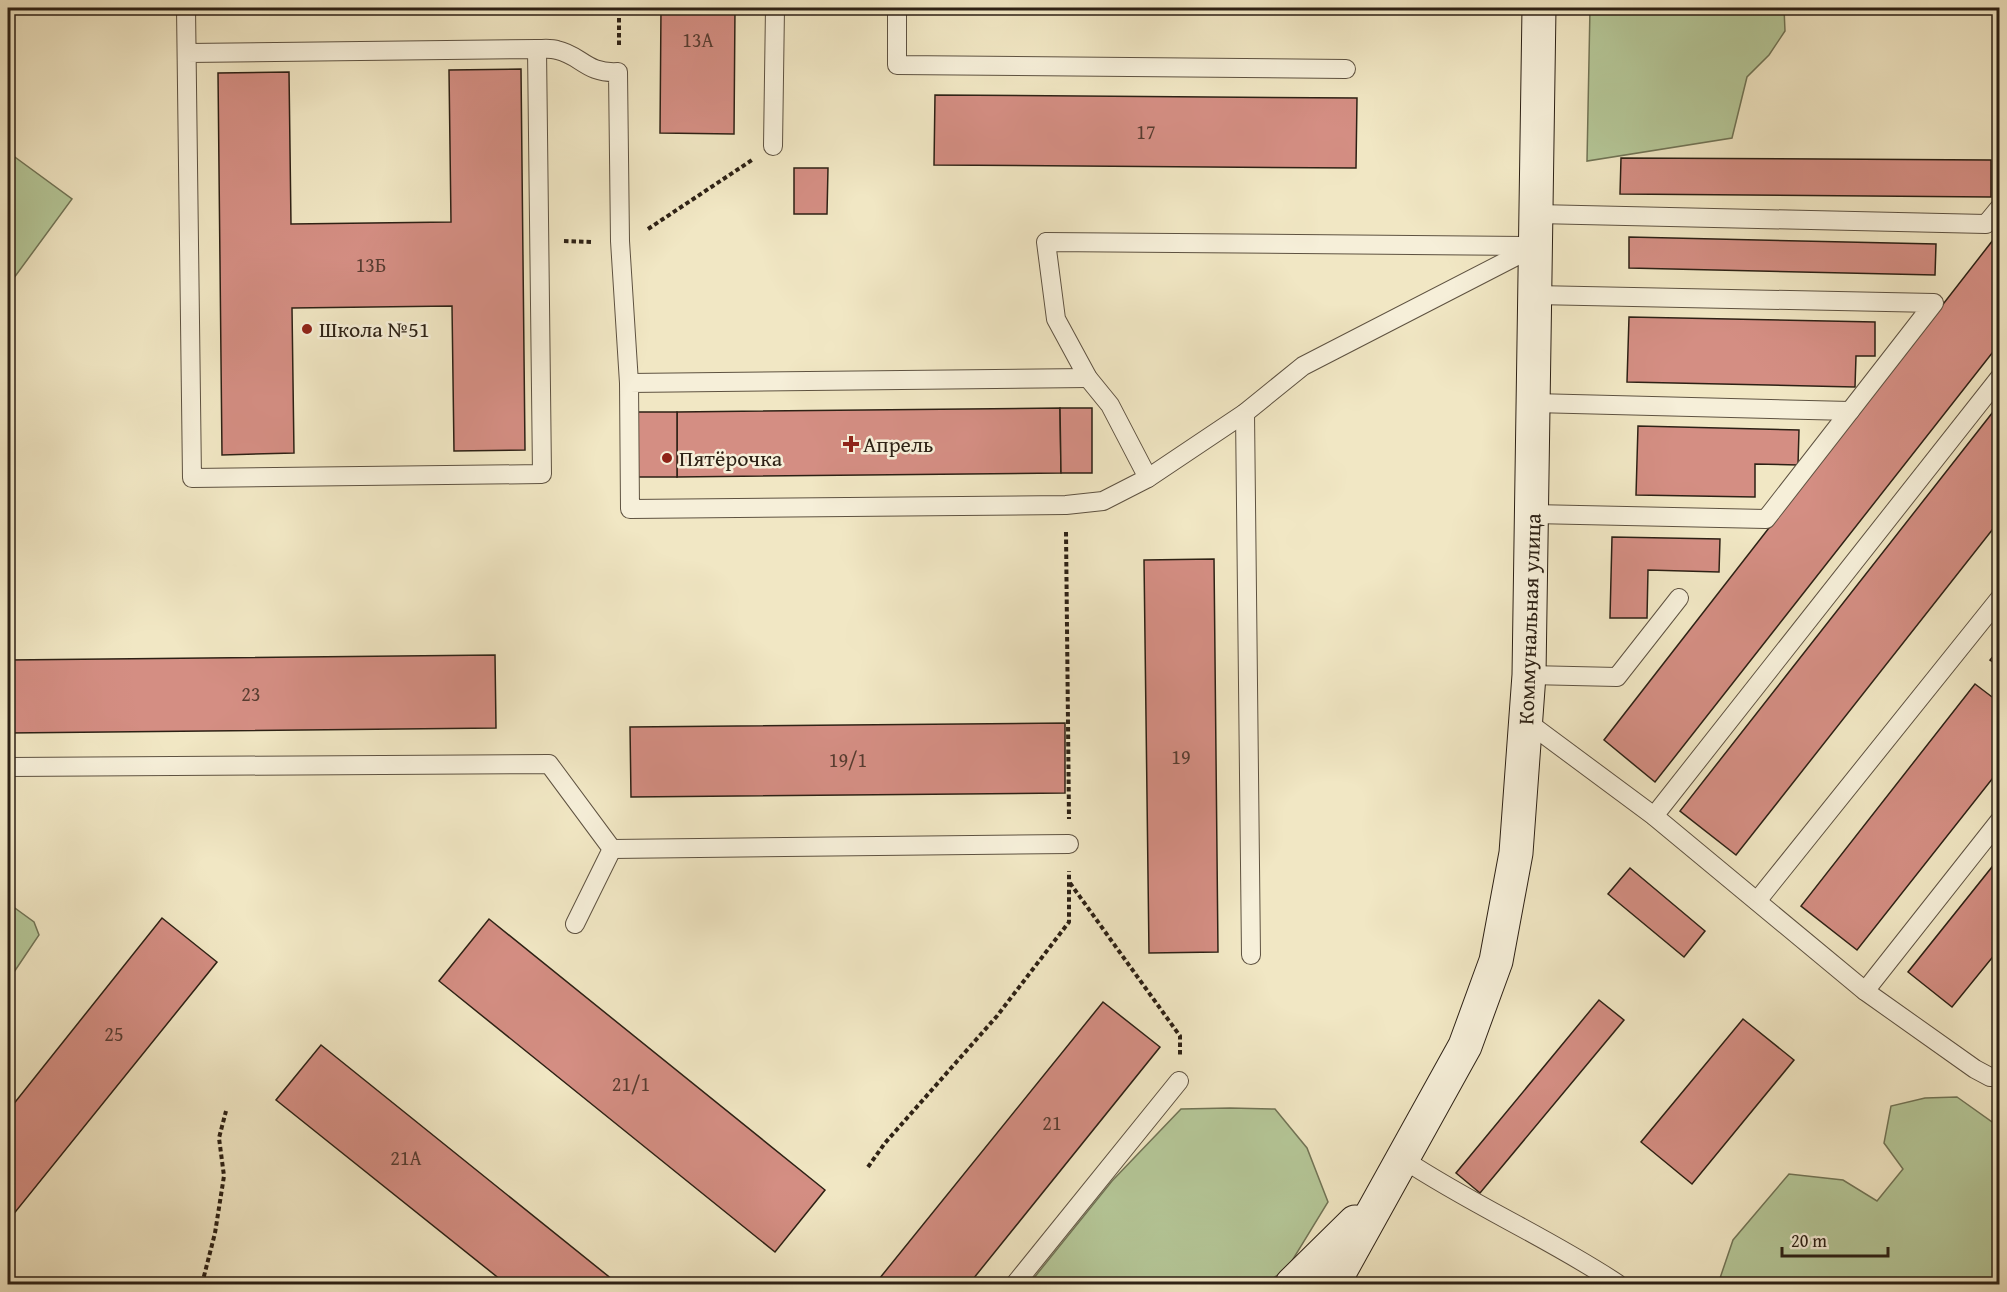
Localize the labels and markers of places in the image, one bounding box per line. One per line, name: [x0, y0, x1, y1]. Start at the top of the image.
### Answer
place label: Школа №51: [319, 313, 430, 345]
marker: Школа №51: [300, 322, 314, 336]
place label: Апрель: [863, 428, 933, 460]
marker: Апрель: [844, 437, 858, 451]
place label: Пятёрочка: [679, 442, 783, 474]
marker: Пятёрочка: [660, 451, 674, 465]

